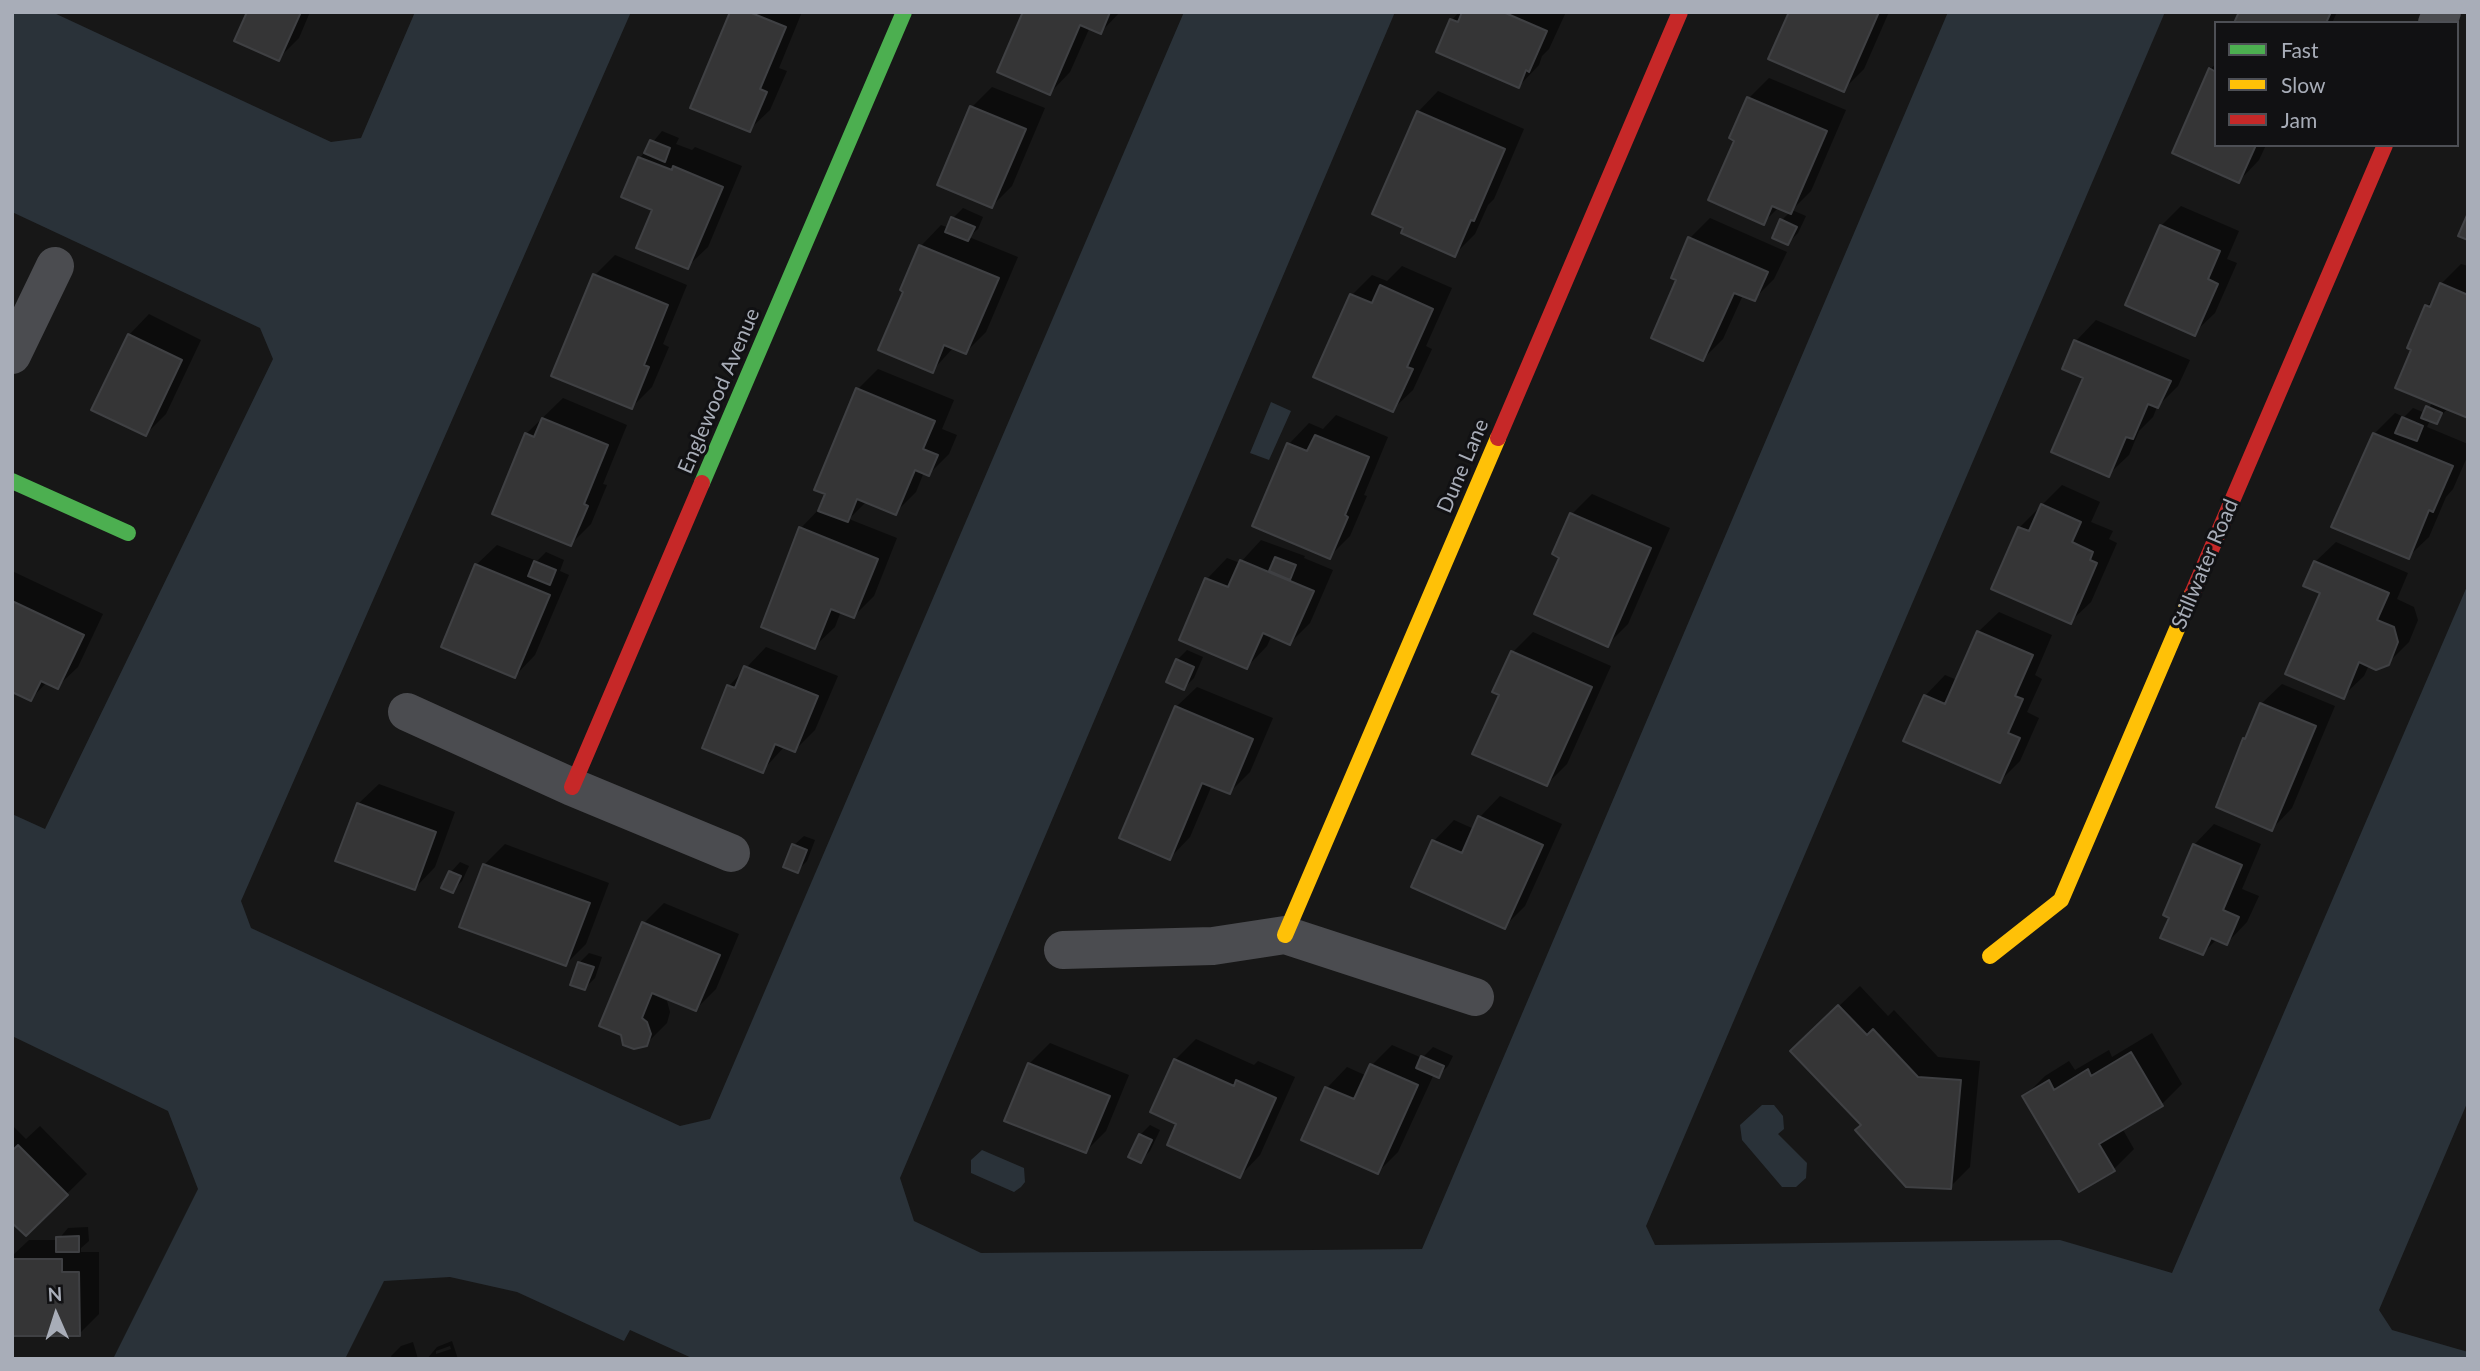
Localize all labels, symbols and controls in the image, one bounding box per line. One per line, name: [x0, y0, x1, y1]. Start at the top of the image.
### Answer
legend: [2214, 21, 2459, 147]
text: Fast: [2281, 37, 2318, 62]
text: Slow: [2281, 72, 2325, 97]
text: Jam: [2281, 107, 2317, 132]
street label: Englewood Avenue: [673, 305, 765, 477]
street label: Dune Lane: [1432, 415, 1494, 517]
street label: Stillwater Road: [2166, 495, 2244, 633]
north arrow: [21, 1280, 91, 1350]
text: N: [47, 1282, 63, 1305]

